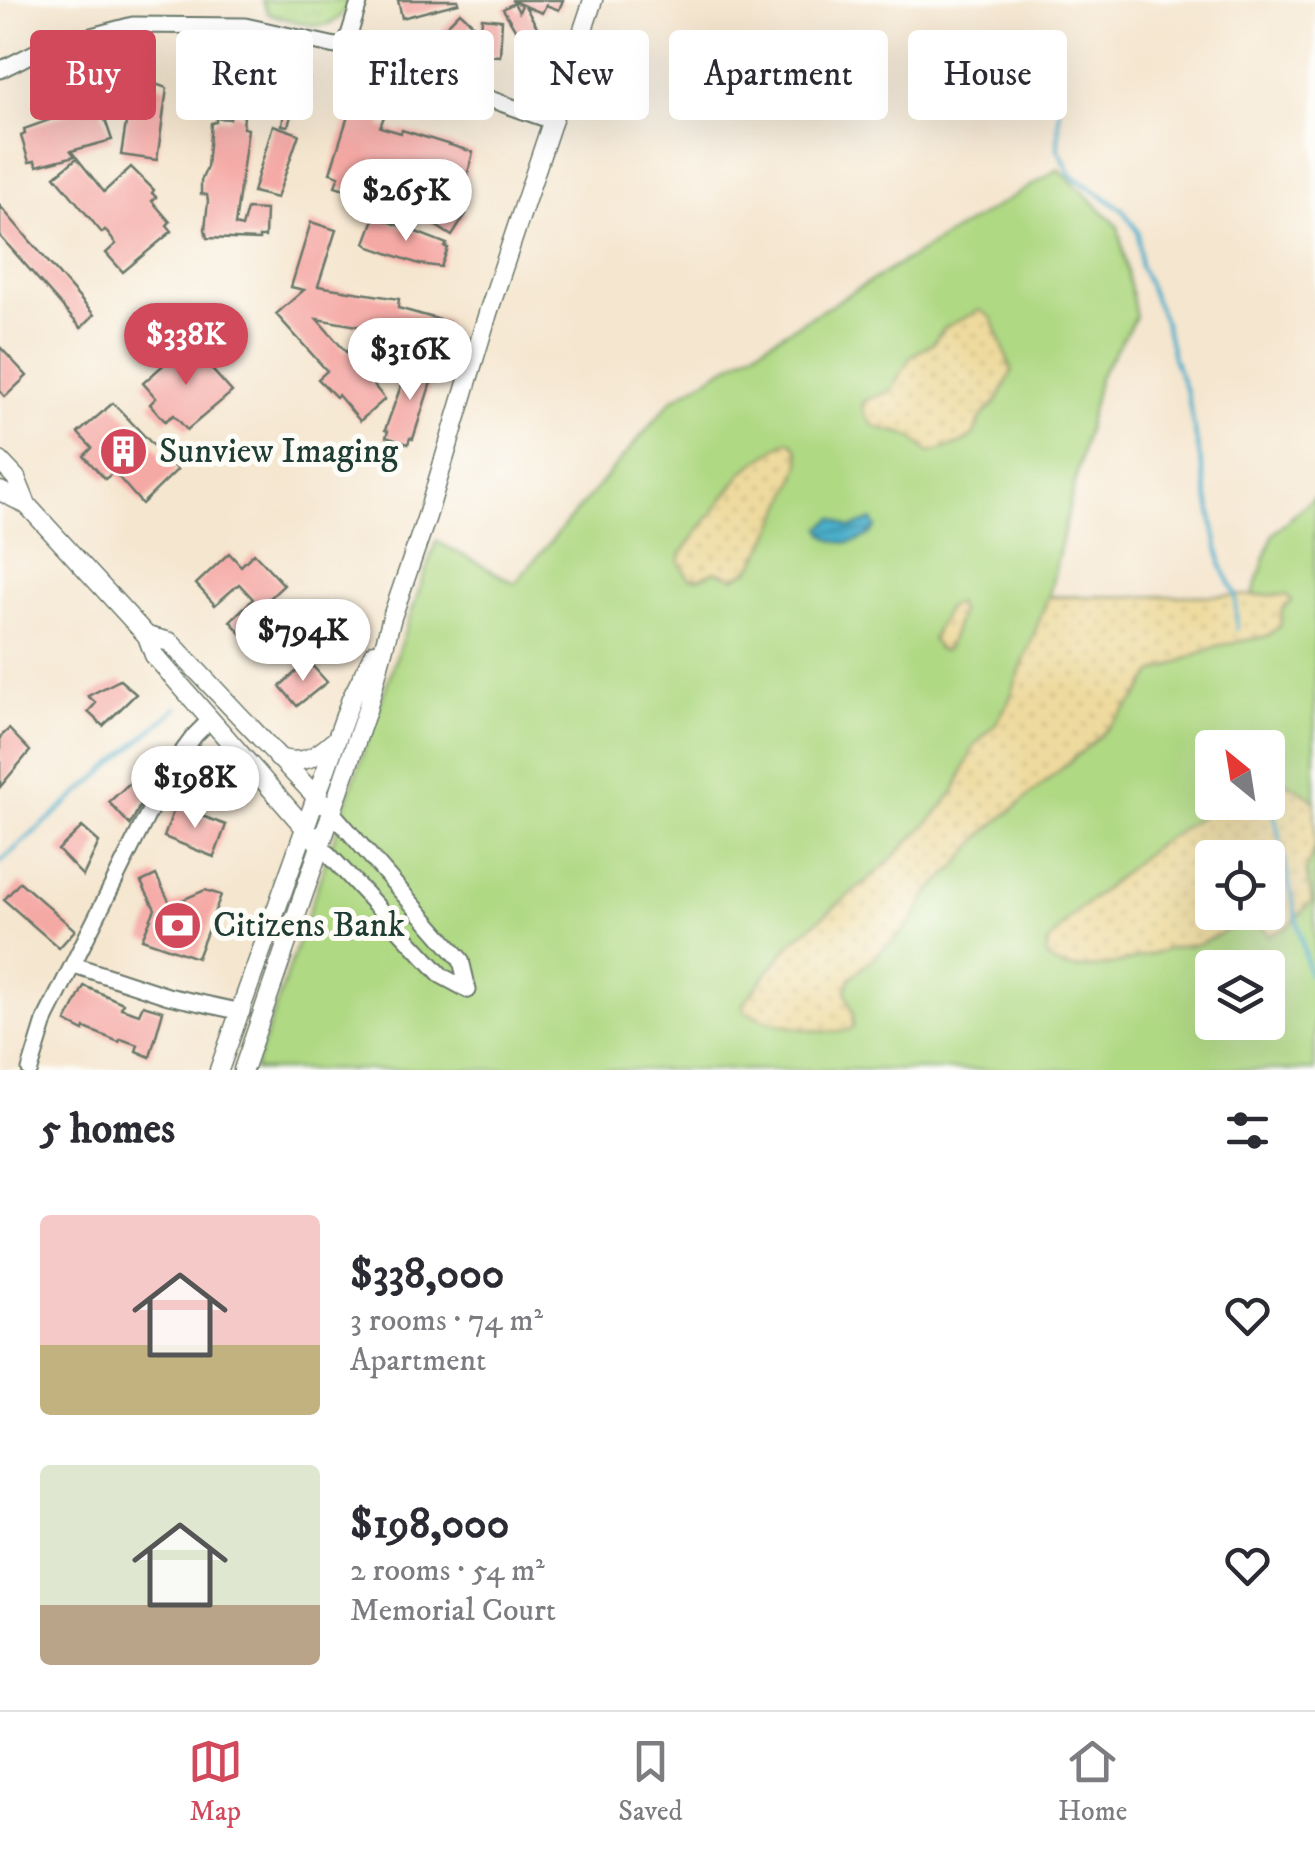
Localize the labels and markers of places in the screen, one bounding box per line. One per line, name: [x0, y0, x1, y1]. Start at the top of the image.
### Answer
pin: $265K: [336, 159, 476, 244]
pin: $338K: [116, 303, 256, 388]
pin: $316K: [340, 318, 480, 403]
building icon: Sunview Imaging: [98, 426, 150, 478]
place label: Sunview Imaging: [159, 430, 399, 474]
pin: $794K: [233, 599, 373, 684]
pin: $198K: [125, 746, 265, 831]
bank icon: Citizens Bank: [152, 900, 204, 952]
place label: Citizens Bank: [213, 904, 405, 948]

